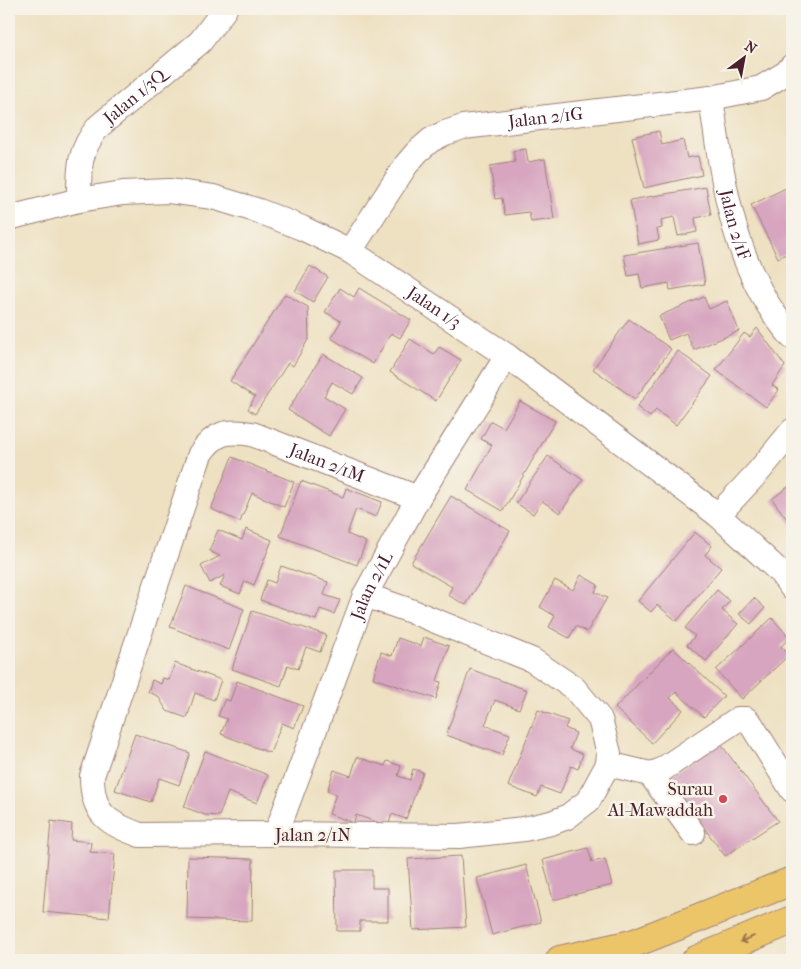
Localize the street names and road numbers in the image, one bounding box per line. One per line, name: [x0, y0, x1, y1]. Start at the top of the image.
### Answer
street label: Jalan 1/3Q: [98, 61, 175, 130]
street label: Jalan 2/1G: [505, 103, 585, 133]
street label: Jalan 2/1F: [714, 186, 755, 263]
street label: Jalan 1/3: [401, 281, 465, 333]
street label: Jalan 2/1M: [284, 439, 367, 487]
street label: Jalan 2/1L: [346, 548, 398, 625]
street label: Jalan 2/1N: [273, 825, 351, 846]

